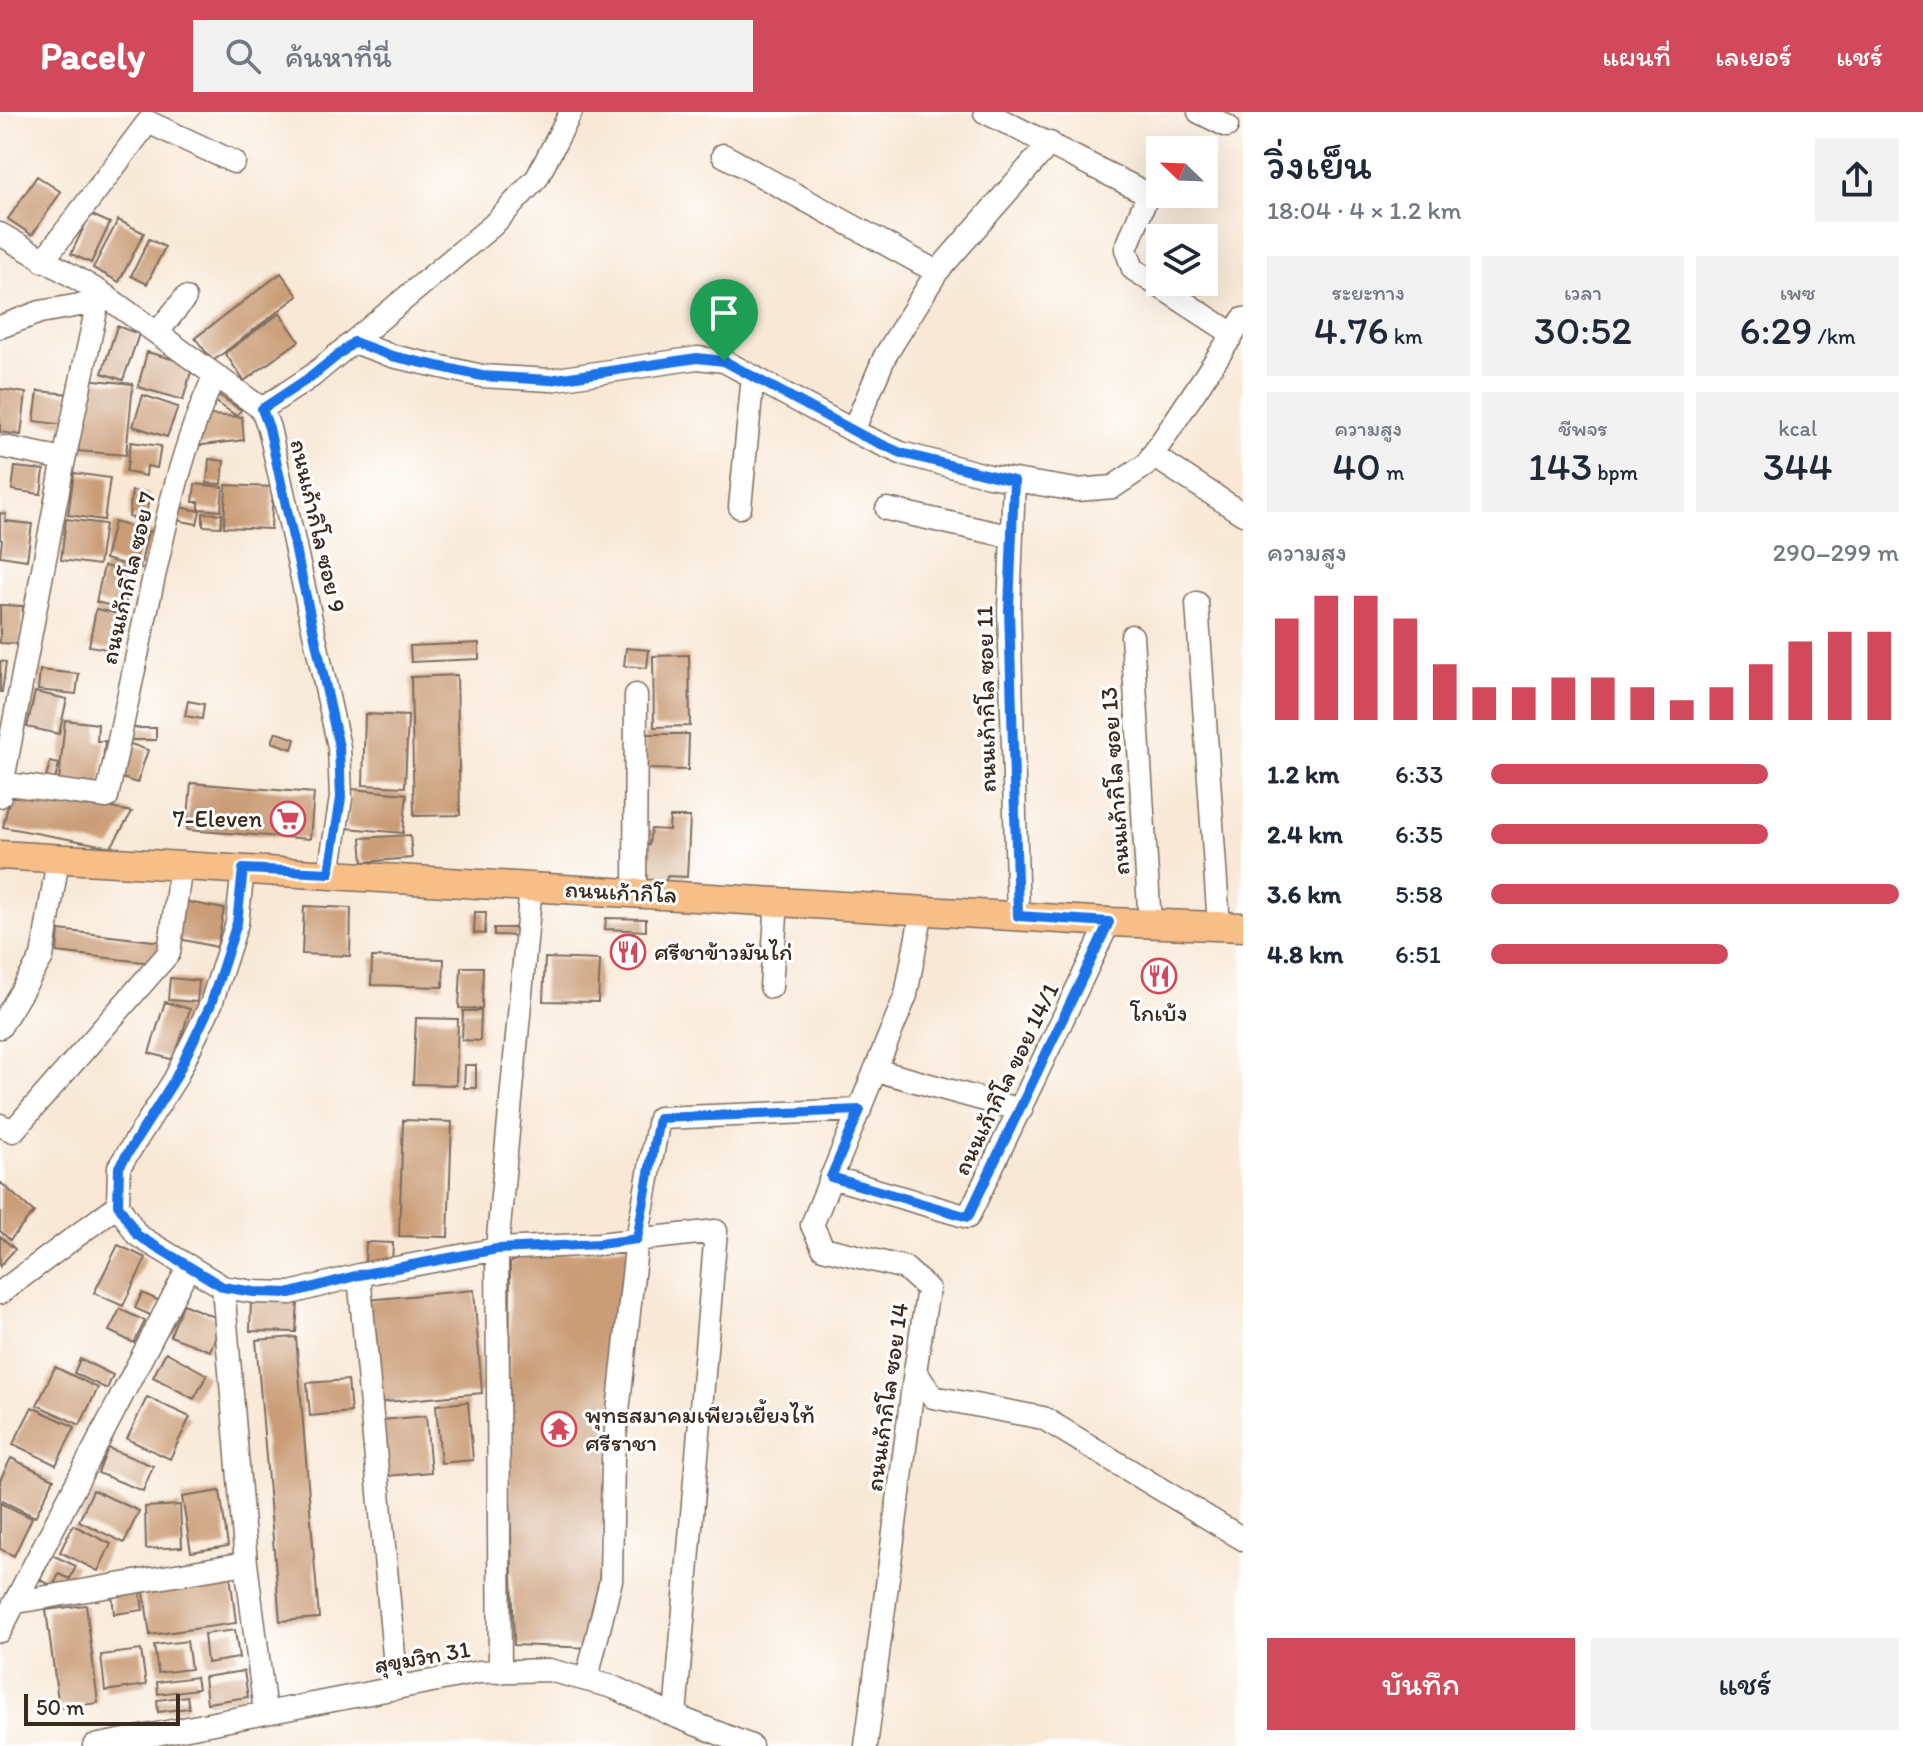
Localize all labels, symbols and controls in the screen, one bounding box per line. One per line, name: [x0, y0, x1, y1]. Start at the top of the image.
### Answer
search box: [193, 20, 753, 92]
text: Pacely: [40, 33, 145, 79]
icon: search: [221, 34, 265, 78]
text: ค้นหาที่นี่: [285, 38, 392, 75]
text: แผนที่: [1602, 39, 1671, 73]
text: เลเยอร์: [1715, 39, 1792, 73]
text: แชร์: [1836, 39, 1883, 73]
north arrow: [1146, 136, 1218, 208]
map controls: [1146, 136, 1218, 296]
text: วิ่งเย็น: [1267, 137, 1372, 190]
button: share: [1815, 138, 1899, 222]
text: 18:04 · 4 × 1.2 km: [1267, 194, 1462, 226]
button: layers: [1146, 224, 1218, 296]
pin: [690, 279, 758, 361]
text: ระยะทาง: [1332, 279, 1405, 306]
text: เวลา: [1564, 279, 1602, 306]
text: เพซ: [1780, 279, 1816, 306]
icon: arrive: [702, 291, 746, 335]
text: 4.76: [1314, 306, 1389, 354]
text: 30:52: [1534, 306, 1632, 354]
text: 6:29: [1740, 306, 1812, 354]
text: km: [1389, 323, 1423, 350]
text: /km: [1812, 323, 1856, 350]
text: ความสูง: [1334, 415, 1402, 442]
text: ชีพจร: [1558, 415, 1608, 442]
text: kcal: [1778, 415, 1817, 442]
street label: ถนนเก้ากิโล ซอย 9: [284, 436, 353, 615]
text: 40: [1332, 442, 1381, 490]
text: 143: [1528, 442, 1592, 490]
text: 344: [1763, 442, 1833, 490]
text: m: [1381, 459, 1404, 486]
text: bpm: [1592, 459, 1638, 486]
street label: ถนนเก้ากิโล ซอย 7: [94, 489, 161, 667]
text: ความสูง: [1267, 536, 1347, 568]
text: 290–299 m: [1773, 536, 1899, 568]
street label: ถนนเก้ากิโล ซอย 11: [969, 605, 1002, 793]
street label: ถนนเก้ากิโล ซอย 13: [1093, 686, 1136, 876]
text: 1.2 km: [1267, 758, 1339, 790]
text: 6:33: [1395, 758, 1443, 790]
supermarket icon: 7-Eleven: [269, 800, 307, 838]
place label: 7-Eleven: [173, 804, 262, 833]
text: 2.4 km: [1267, 818, 1343, 850]
text: 6:35: [1395, 818, 1443, 850]
street label: ถนนเก้ากิโล: [564, 874, 678, 909]
text: 3.6 km: [1267, 878, 1342, 910]
text: 5:58: [1395, 878, 1443, 910]
restaurant icon: ศรีชาข้าวมันไก่: [609, 933, 647, 971]
place label: ศรีชาข้าวมันไก่: [654, 937, 793, 966]
text: 4.8 km: [1267, 938, 1344, 970]
text: 6:51: [1395, 938, 1441, 970]
restaurant icon: โกเบ้ง: [1140, 957, 1178, 995]
street label: ถนนเก้ากิโล ขอย 14/1: [946, 978, 1065, 1180]
place label: โกเบ้ง: [1130, 998, 1187, 1027]
street label: ถนนเก้ากิโล ซอย 14: [859, 1301, 914, 1493]
place label: พุทธสมาคมเพียวเยี้ยงไท้ ศรีราชา: [585, 1399, 815, 1457]
temple icon: พุทธสมาคมเพียวเยี้ยงไท้ ศรีราชา: [540, 1410, 578, 1448]
street label: สุขุมวิท 31: [372, 1634, 473, 1681]
button: บันทึก: [1267, 1638, 1575, 1730]
button: แชร์: [1591, 1638, 1899, 1730]
scale bar: [24, 1690, 180, 1726]
text: 50 m: [36, 1694, 85, 1721]

